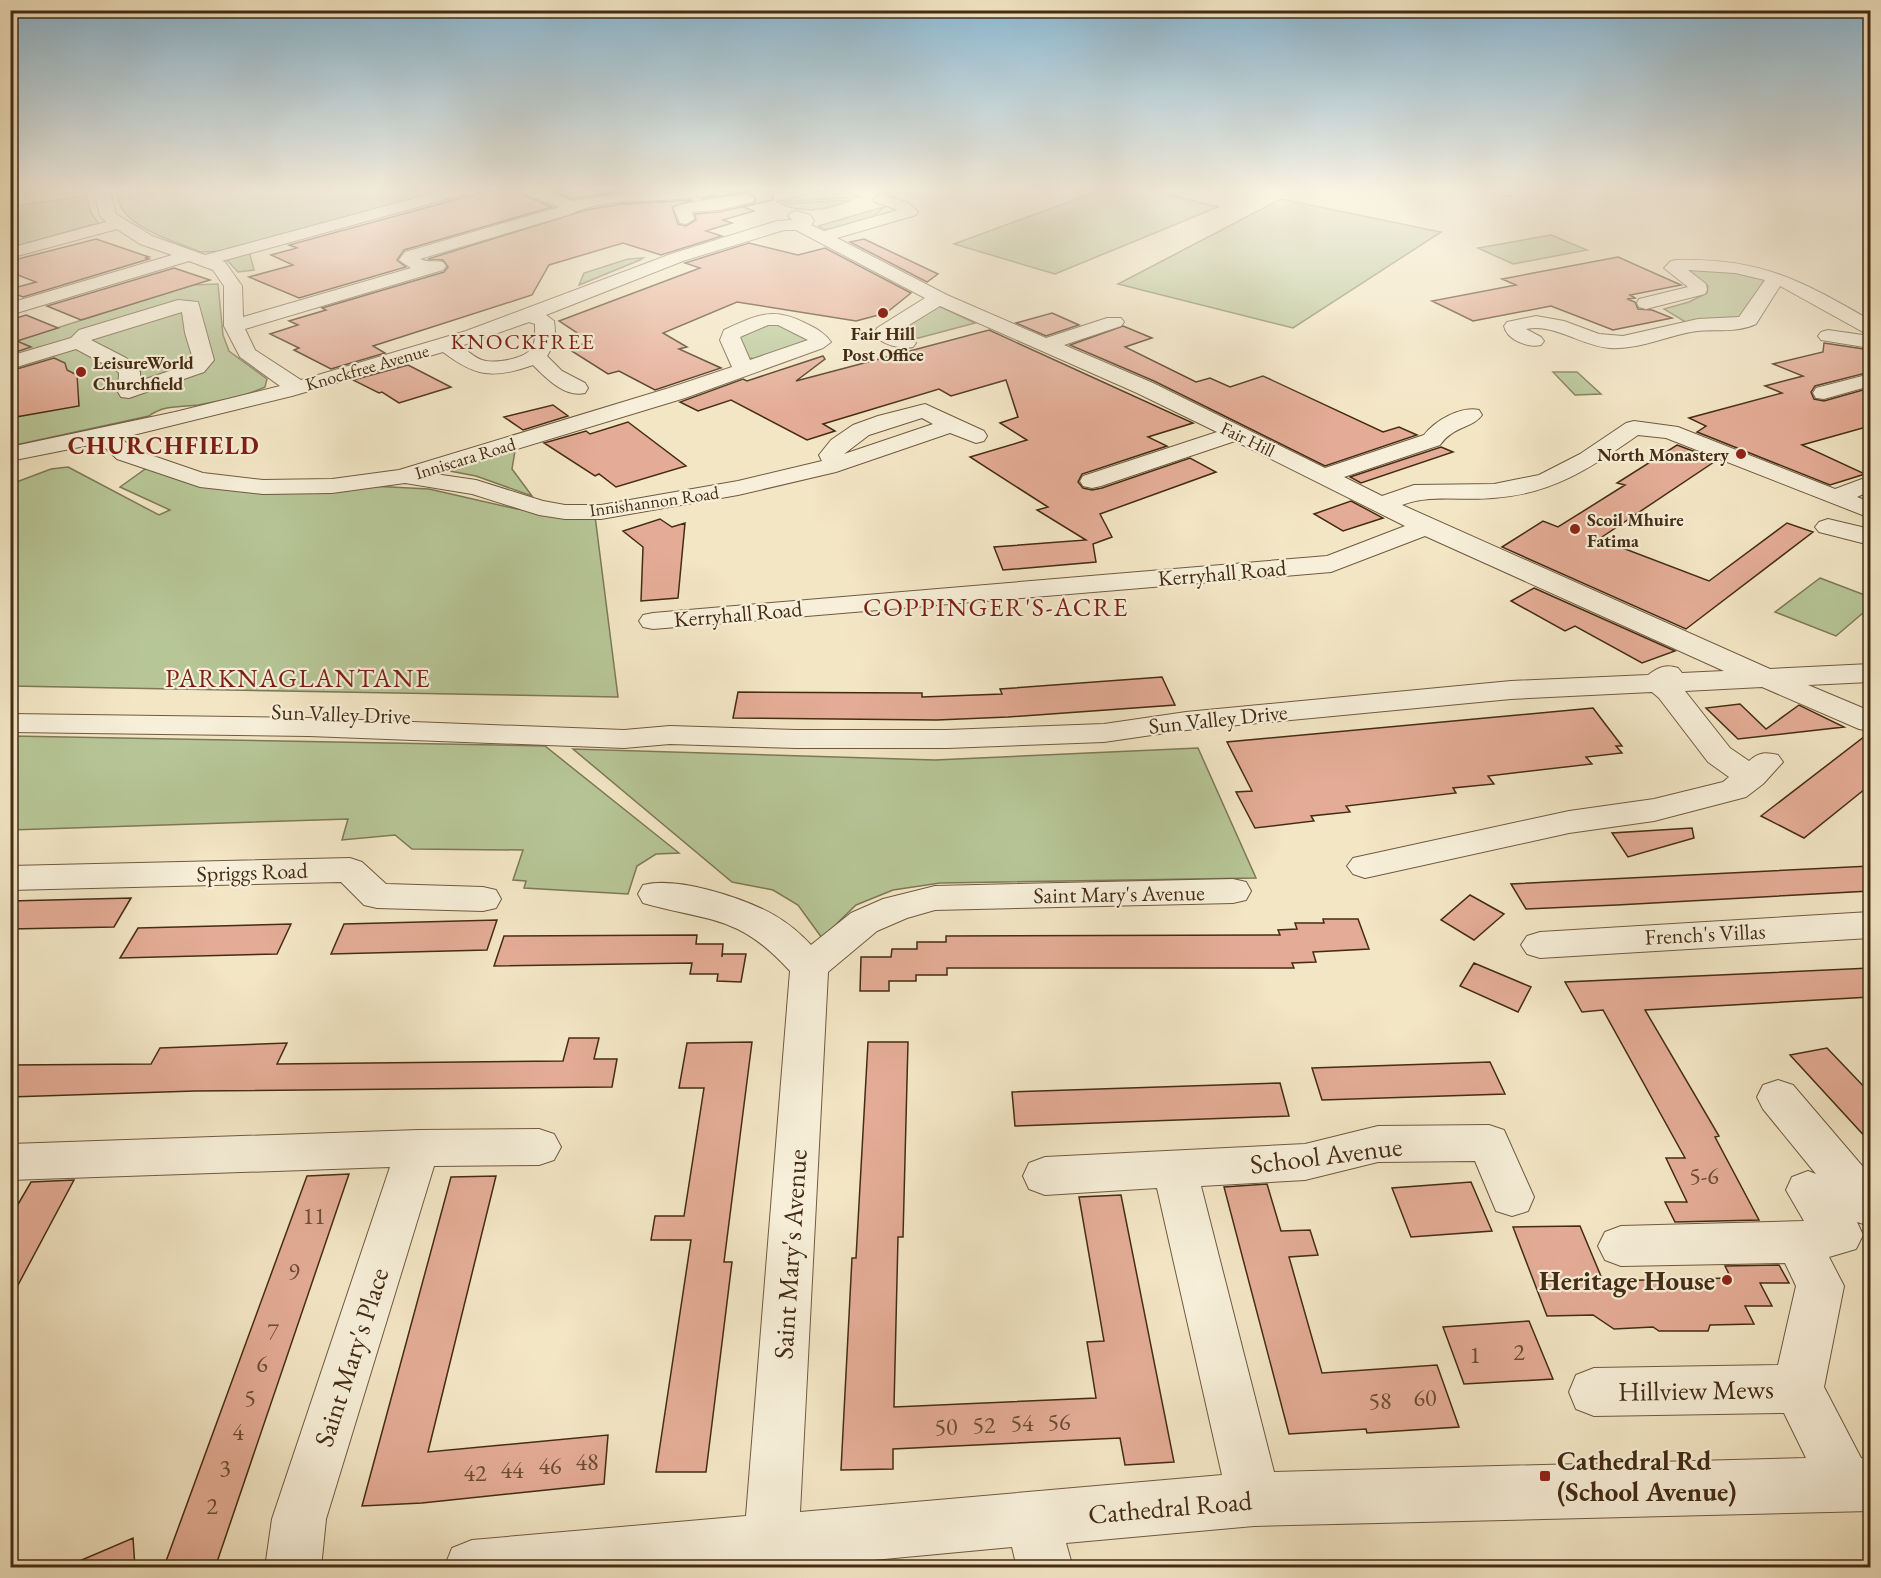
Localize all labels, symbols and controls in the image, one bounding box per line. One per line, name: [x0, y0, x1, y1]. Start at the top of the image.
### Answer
marker: Fair Hill Post Office: [876, 306, 890, 320]
place label: Fair Hill Post Office: [842, 322, 924, 366]
district label: KNOCKFREE: [450, 327, 596, 356]
street label: Knockfree Avenue: [303, 338, 431, 396]
place label: LeisureWorld Churchfield: [93, 351, 194, 395]
marker: LeisureWorld Churchfield: [74, 365, 88, 379]
street label: Fair Hill: [1217, 416, 1279, 462]
district label: CHURCHFIELD: [68, 430, 260, 461]
street label: Inniscara Road: [412, 432, 519, 484]
place label: North Monastery: [1597, 443, 1729, 466]
marker: North Monastery: [1734, 447, 1748, 461]
street label: Innishannon Road: [588, 480, 721, 521]
place label: Scoil Mhuire Fatima: [1587, 508, 1684, 552]
marker: Scoil Mhuire Fatima: [1568, 522, 1582, 536]
street label: Kerryhall Road: [1156, 553, 1288, 593]
district label: COPPINGER'S-ACRE: [863, 590, 1129, 624]
street label: Kerryhall Road: [672, 594, 804, 634]
district label: PARKNAGLANTANE: [165, 661, 431, 695]
street label: Sun Valley Drive: [271, 697, 412, 731]
street label: Sun Valley Drive: [1147, 697, 1289, 741]
street label: Spriggs Road: [196, 856, 309, 888]
street label: Saint Mary's Avenue: [1033, 878, 1205, 910]
street label: French's Villas: [1644, 916, 1766, 952]
street label: School Avenue: [1248, 1128, 1404, 1182]
street label: Saint Mary's Avenue: [765, 1148, 815, 1360]
house number: 5-6: [1689, 1160, 1719, 1191]
house number: 11: [302, 1200, 326, 1231]
house number: 9: [288, 1256, 300, 1287]
street label: Saint Mary's Place: [306, 1263, 396, 1451]
place label: Heritage House: [1539, 1263, 1715, 1298]
marker: Heritage House: [1720, 1273, 1734, 1287]
house number: 7: [267, 1316, 279, 1347]
house number: 2: [1513, 1336, 1525, 1367]
house number: 1: [1469, 1339, 1481, 1370]
house number: 6: [256, 1348, 268, 1379]
street label: Hillview Mews: [1618, 1371, 1774, 1409]
house number: 5: [244, 1382, 256, 1413]
house number: 60: [1413, 1382, 1437, 1413]
house number: 58: [1368, 1385, 1392, 1416]
house number: 56: [1047, 1406, 1071, 1437]
house number: 54: [1010, 1407, 1034, 1438]
house number: 52: [972, 1409, 996, 1440]
house number: 50: [934, 1411, 958, 1442]
house number: 4: [232, 1416, 244, 1447]
place label: Cathedral Rd (School Avenue): [1557, 1443, 1737, 1509]
house number: 48: [575, 1446, 599, 1477]
house number: 46: [538, 1450, 562, 1481]
house number: 3: [219, 1452, 231, 1483]
house number: 44: [500, 1454, 524, 1485]
house number: 42: [463, 1457, 487, 1488]
marker: Cathedral Rd (School Avenue): [1538, 1469, 1552, 1483]
street label: Cathedral Road: [1087, 1482, 1254, 1532]
house number: 2: [206, 1490, 218, 1521]

